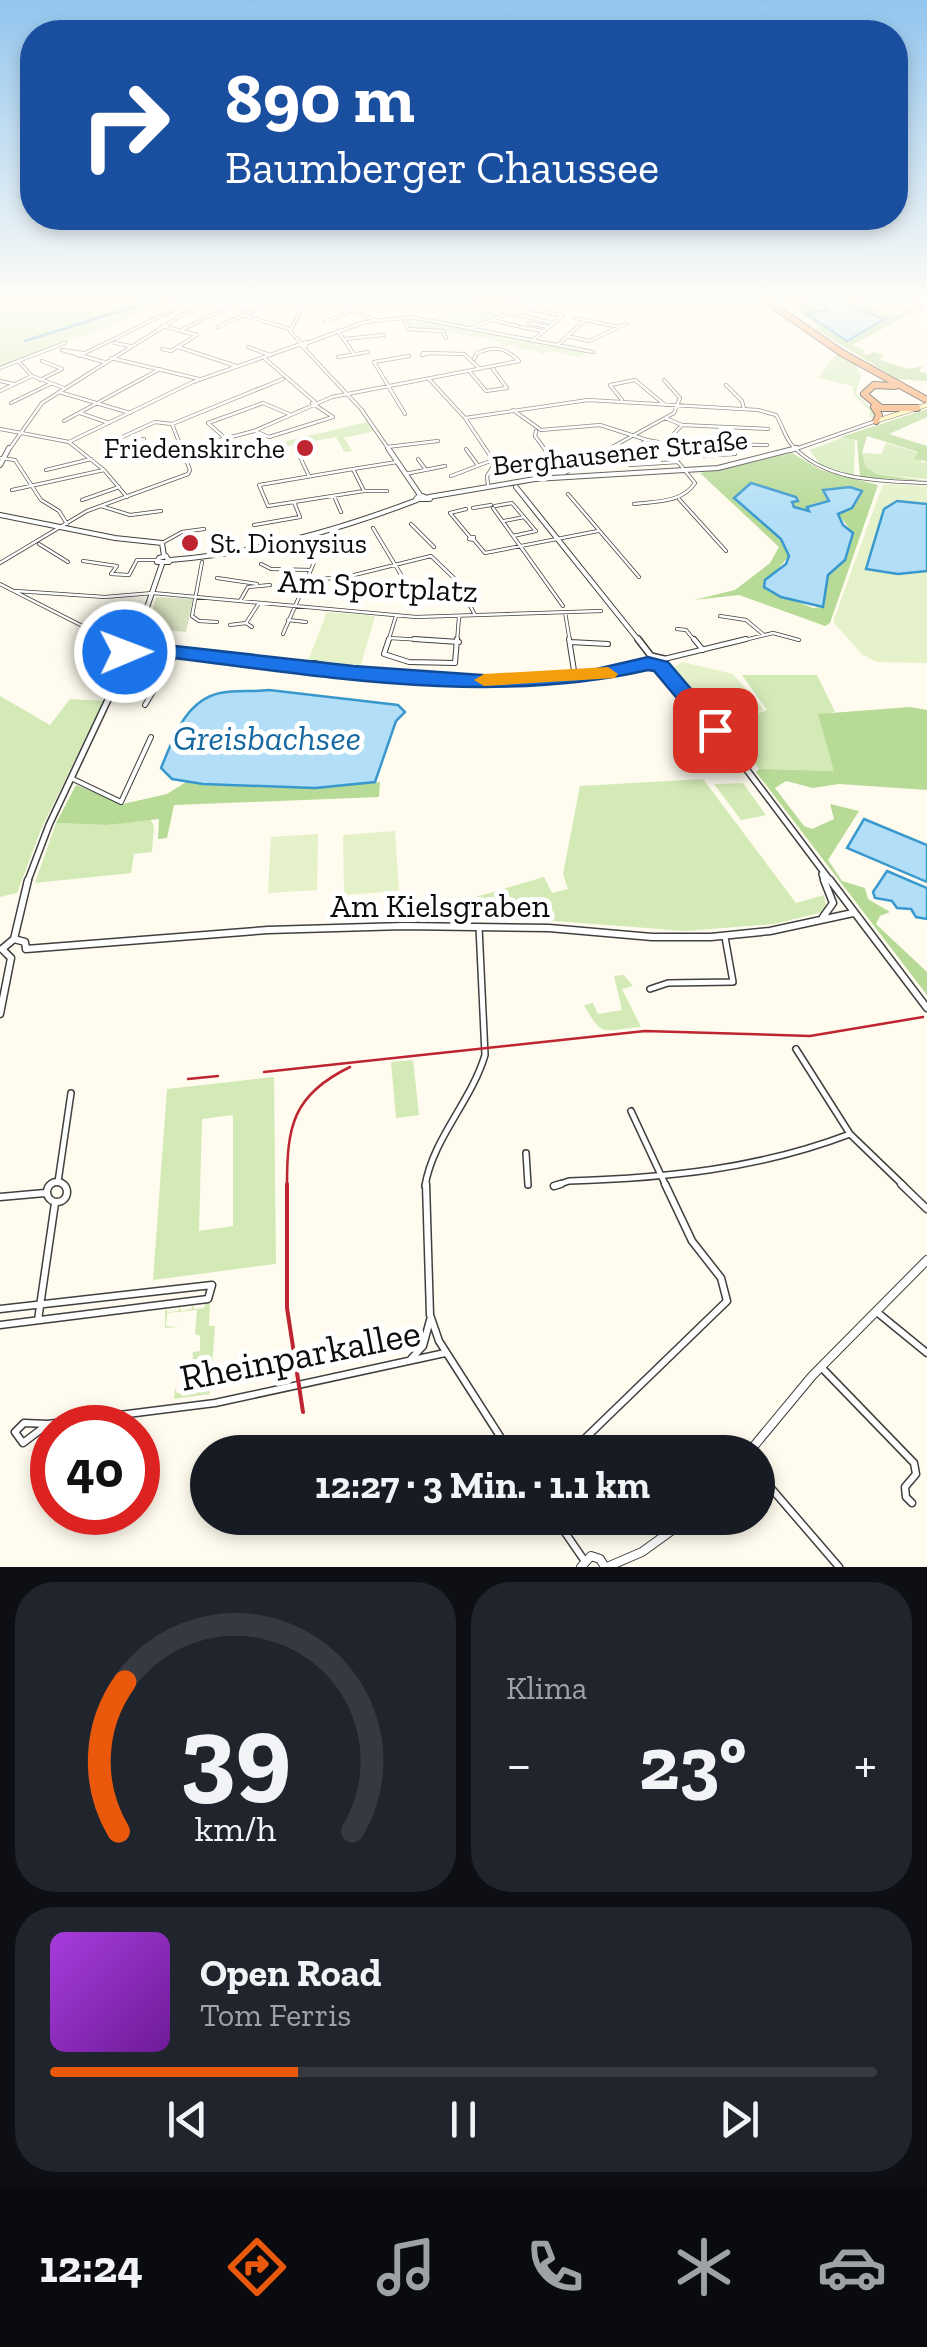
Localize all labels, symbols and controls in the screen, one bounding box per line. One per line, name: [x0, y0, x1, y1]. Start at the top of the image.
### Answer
text: 890 m: [225, 56, 415, 140]
icon: right: [60, 60, 190, 190]
text: Baumberger Chaussee: [225, 141, 659, 195]
street label: Berghausener Straße: [491, 423, 749, 482]
place label: Friedenskirche: [104, 432, 285, 465]
marker: Friedenskirche: [294, 437, 316, 459]
place label: St. Dionysius: [210, 527, 367, 560]
marker: St. Dionysius: [179, 532, 201, 554]
street label: Am Sportplatz: [277, 562, 479, 610]
position arrow: [73, 600, 177, 704]
pin: [673, 688, 758, 773]
icon: arrive: [688, 703, 743, 758]
water label: Greisbachsee: [173, 717, 361, 759]
street label: Am Kielsgraben: [330, 887, 550, 925]
street label: Rheinparkallee: [176, 1309, 424, 1401]
speed limit sign: 40: [30, 1405, 160, 1535]
text: 12:27 · 3 Min. · 1.1 km: [315, 1462, 650, 1508]
text: Klima: [506, 1669, 587, 1707]
text: 39: [180, 1691, 291, 1816]
text: 23°: [639, 1718, 747, 1808]
text: −: [506, 1731, 532, 1797]
text: +: [854, 1731, 877, 1797]
text: km/h: [195, 1807, 276, 1850]
text: Open Road: [200, 1950, 382, 1996]
text: Tom Ferris: [200, 1996, 351, 2034]
icon: previous: [160, 2092, 215, 2147]
icon: pause: [436, 2092, 491, 2147]
icon: next: [712, 2092, 767, 2147]
icon: directions: [222, 2232, 292, 2302]
icon: music: [371, 2232, 441, 2302]
icon: phone: [520, 2232, 590, 2302]
icon: climate: [669, 2232, 739, 2302]
icon: car: [817, 2232, 887, 2302]
text: 12:24: [39, 2240, 143, 2294]

